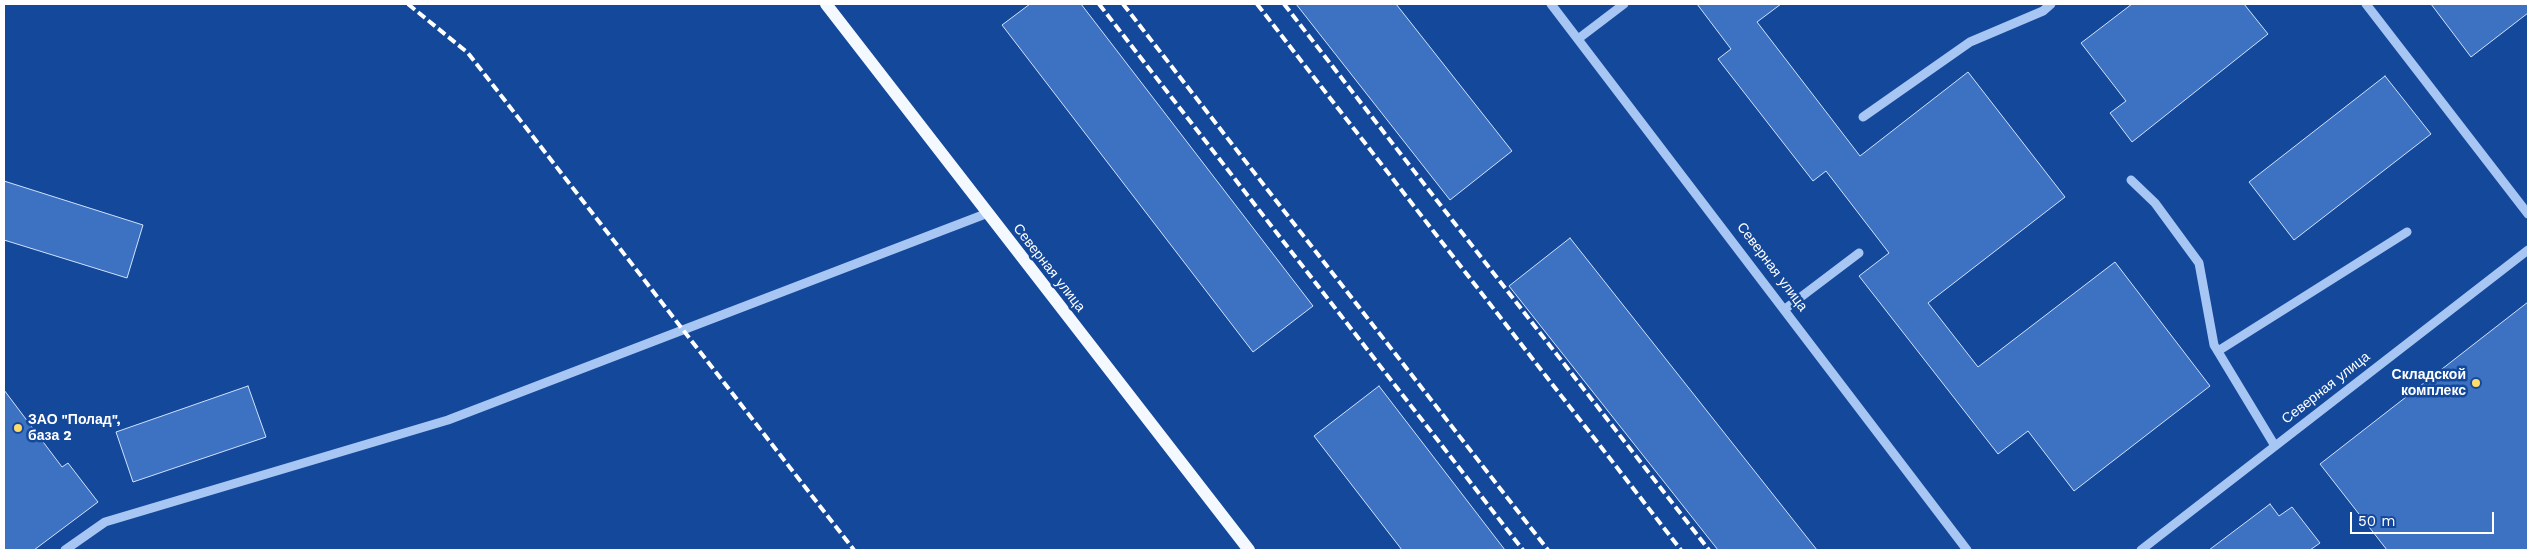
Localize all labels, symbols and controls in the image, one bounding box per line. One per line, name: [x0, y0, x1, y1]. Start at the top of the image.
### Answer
street label: Северная улица: [1733, 219, 1811, 315]
street label: Северная улица: [1009, 221, 1089, 315]
street label: Северная улица: [2279, 348, 2373, 428]
place label: Складской комплекс: [2392, 367, 2466, 400]
marker: Складской комплекс: [2470, 377, 2482, 389]
place label: ЗАО "Полад", база 2: [28, 412, 121, 444]
marker: ЗАО "Полад", база 2: [12, 422, 24, 434]
scale bar: [2352, 502, 2496, 534]
text: 50 m: [2358, 512, 2395, 530]

